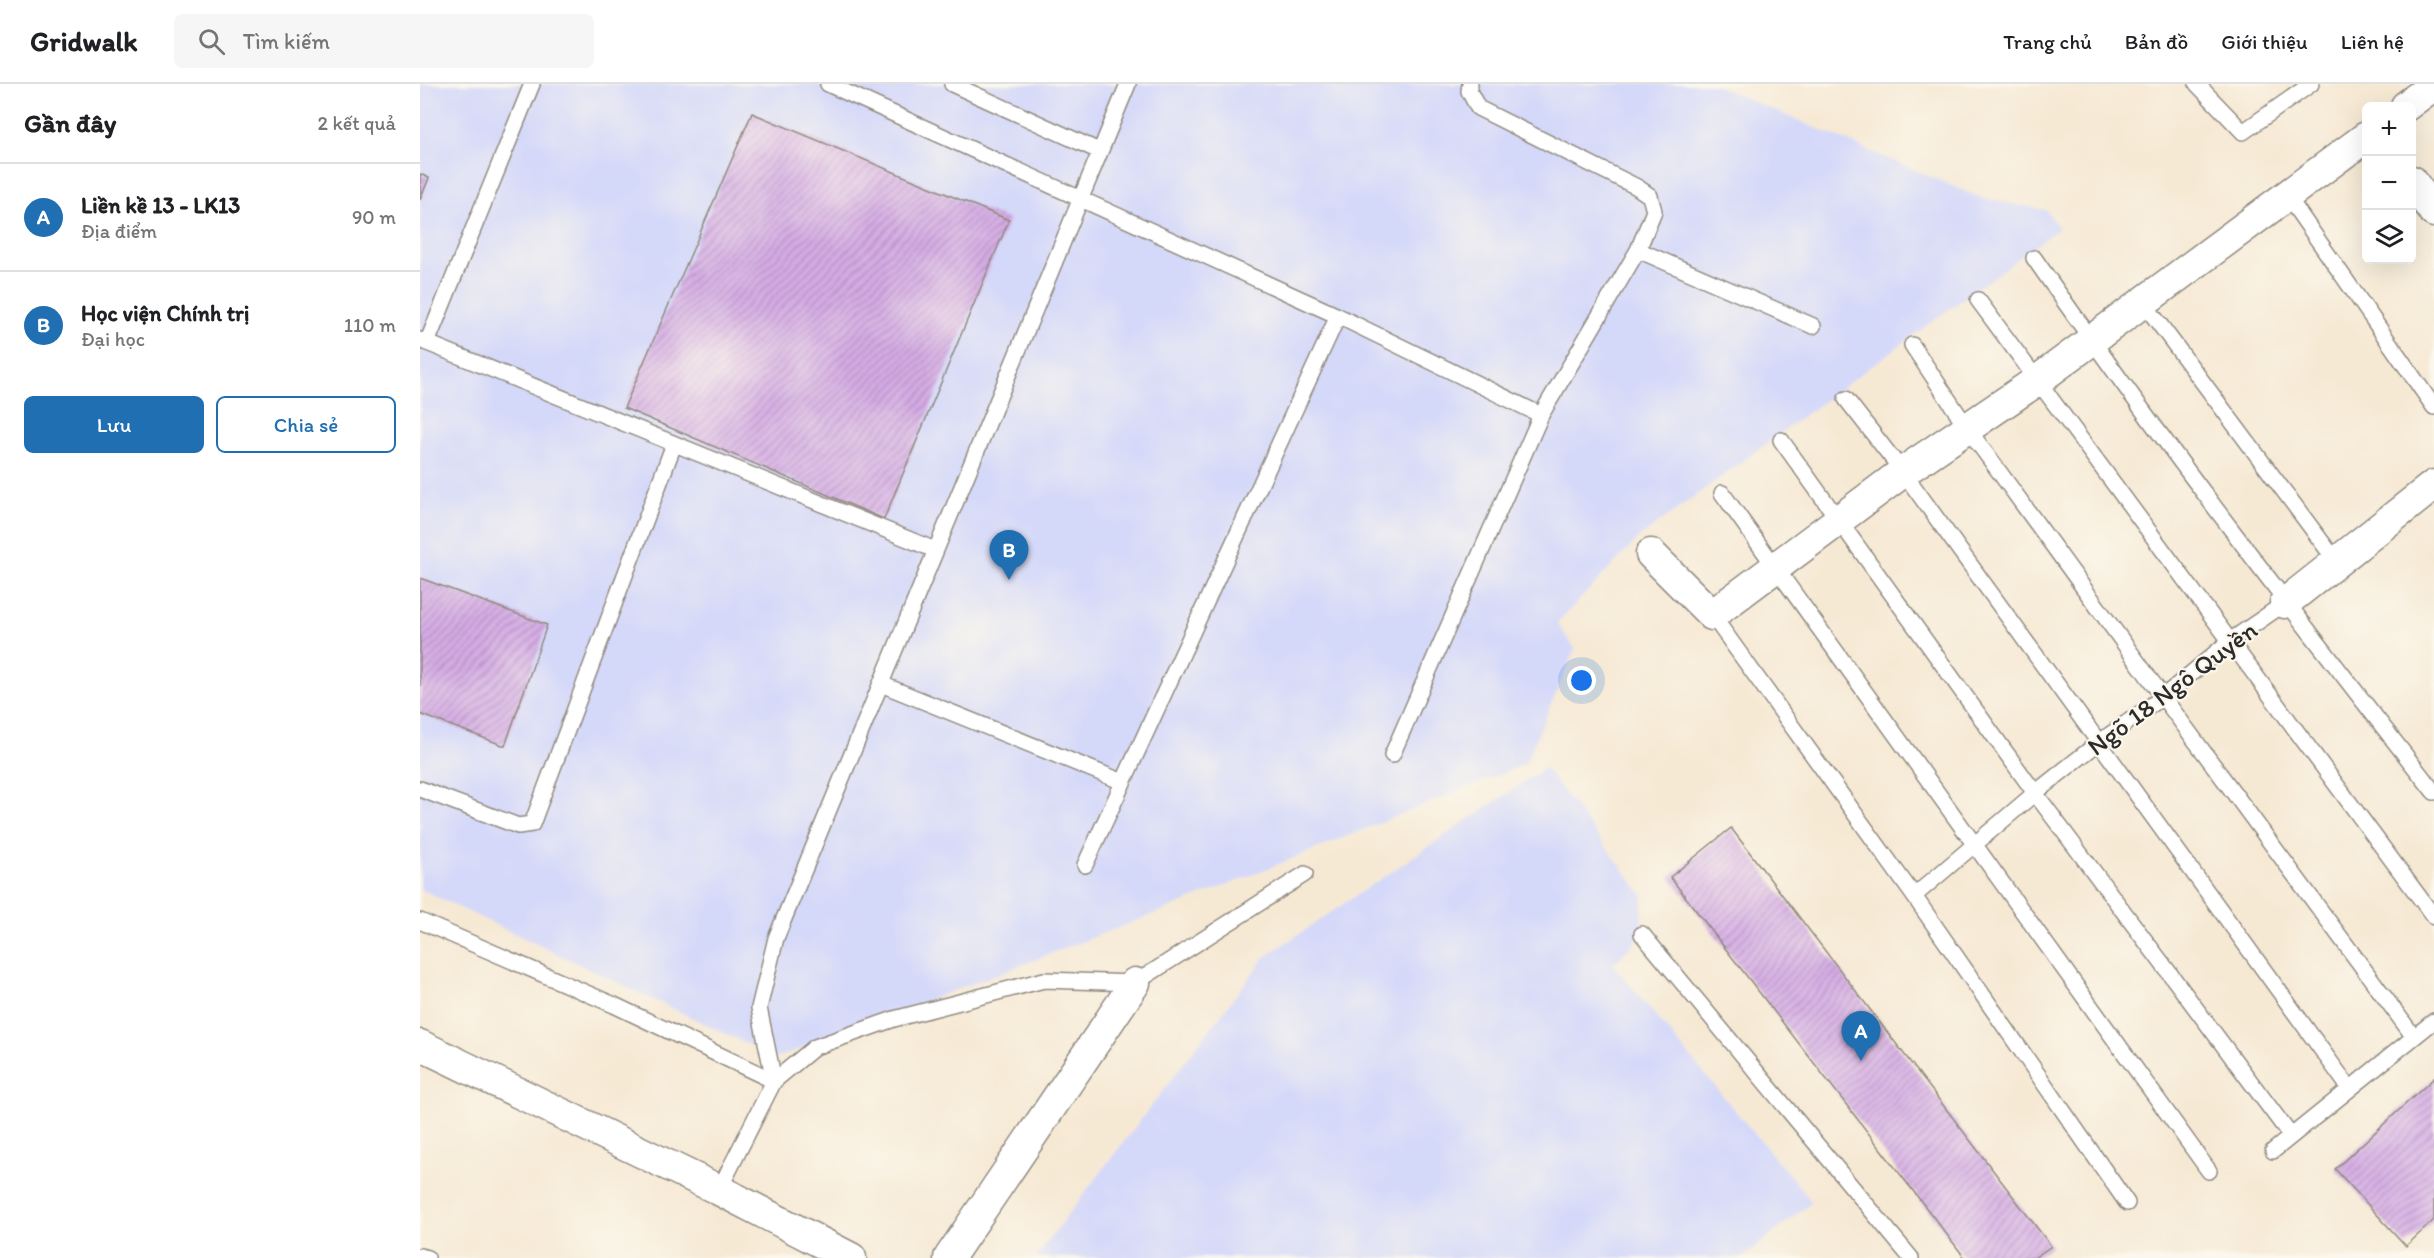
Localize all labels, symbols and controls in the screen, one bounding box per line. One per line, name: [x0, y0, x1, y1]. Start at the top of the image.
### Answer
search box: [174, 14, 594, 68]
text: Gridwalk: [30, 24, 138, 58]
icon: search: [195, 25, 228, 58]
text: Tìm kiếm: [243, 28, 330, 55]
text: Trang chủ: [2003, 29, 2092, 54]
text: Bản đồ: [2125, 29, 2188, 54]
text: Giới thiệu: [2221, 29, 2308, 54]
text: Liên hệ: [2341, 29, 2404, 54]
map controls: [2362, 102, 2416, 264]
button: +: [2362, 102, 2416, 156]
text: Gần đây: [24, 107, 116, 139]
text: 2 kết quả: [317, 111, 396, 135]
button: −: [2362, 156, 2416, 210]
text: Liền kề 13 - LK13: [81, 192, 240, 219]
text: A: [37, 205, 50, 229]
text: 90 m: [352, 205, 396, 229]
button: layers: [2362, 210, 2416, 264]
text: Địa điểm: [81, 219, 157, 243]
text: Học viện Chính trị: [81, 300, 249, 327]
text: B: [37, 313, 50, 337]
text: 110 m: [344, 313, 396, 337]
text: Đại học: [81, 327, 145, 351]
button: Lưu: [24, 396, 204, 453]
button: Chia sẻ: [216, 396, 396, 453]
pin: B: [990, 530, 1028, 580]
street label: Ngõ 18 Ngô Quyền: [2081, 613, 2264, 762]
your location: [1567, 666, 1596, 695]
pin: A: [1842, 1012, 1880, 1061]

